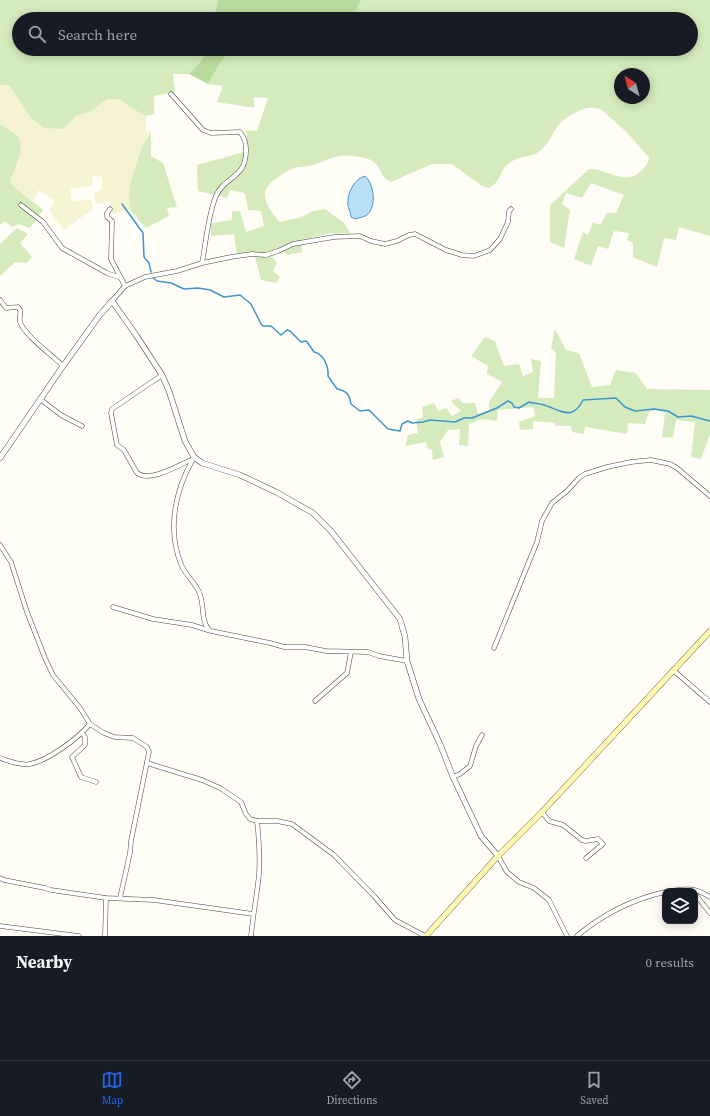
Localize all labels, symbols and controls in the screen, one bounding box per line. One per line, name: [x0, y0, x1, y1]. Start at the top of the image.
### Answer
search box: [12, 12, 698, 56]
icon: search: [26, 23, 48, 45]
text: Search here: [58, 24, 137, 45]
north arrow: [614, 68, 650, 104]
map controls: [662, 888, 698, 924]
button: layers: [662, 888, 698, 924]
text: Nearby: [16, 950, 72, 974]
text: 0 results: [646, 954, 694, 971]
tab: Map: [101, 1069, 123, 1108]
tab: Directions: [326, 1069, 377, 1108]
tab: Saved: [580, 1069, 609, 1108]

